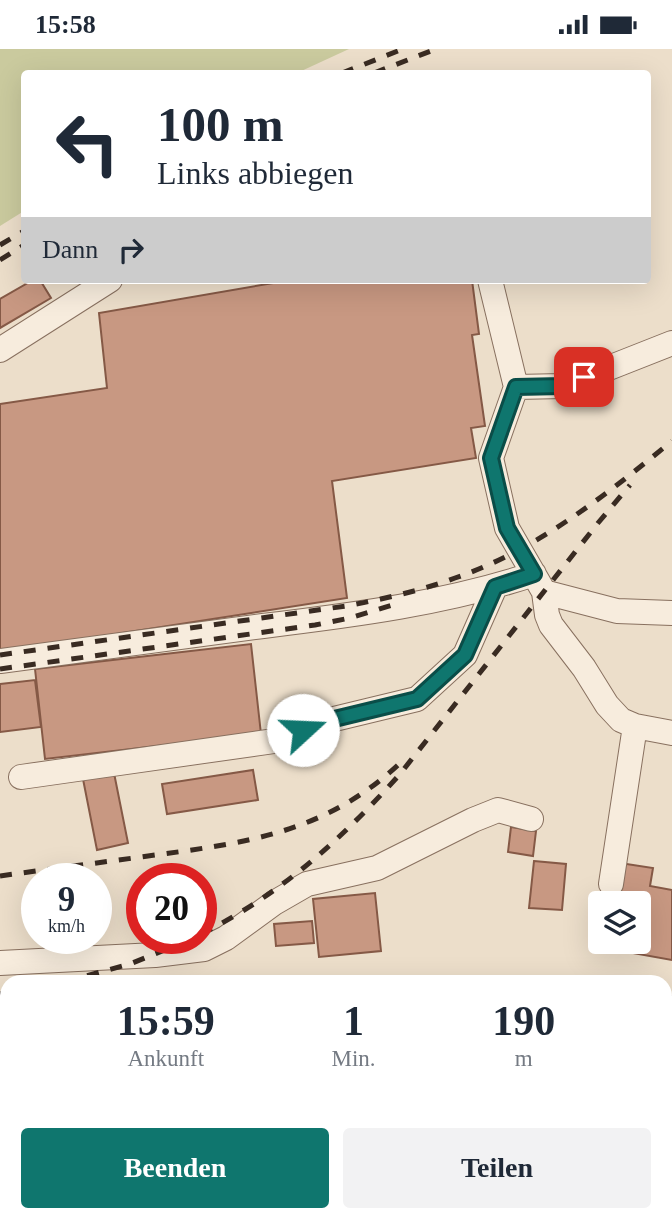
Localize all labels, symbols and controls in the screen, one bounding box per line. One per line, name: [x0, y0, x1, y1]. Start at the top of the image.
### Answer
text: 15:58: [35, 10, 96, 39]
text: 100 m: [157, 97, 284, 152]
icon: left: [42, 98, 133, 189]
text: Links abbiegen: [157, 155, 353, 191]
icon: right: [112, 231, 150, 269]
text: Dann: [42, 235, 98, 264]
pin: [554, 347, 614, 407]
icon: arrive: [565, 358, 603, 396]
position arrow: [266, 693, 340, 767]
speed limit sign: 20: [126, 863, 217, 954]
text: 9: [58, 880, 75, 919]
map controls: [588, 891, 651, 954]
button: layers: [588, 891, 651, 954]
text: km/h: [48, 916, 85, 936]
text: 15:59: [117, 998, 215, 1044]
text: 1: [343, 998, 364, 1044]
text: 190: [492, 998, 555, 1044]
text: Ankunft: [127, 1046, 204, 1071]
text: Min.: [331, 1046, 376, 1071]
text: m: [515, 1046, 533, 1071]
button: Beenden: [21, 1128, 329, 1208]
button: Teilen: [343, 1128, 651, 1208]

